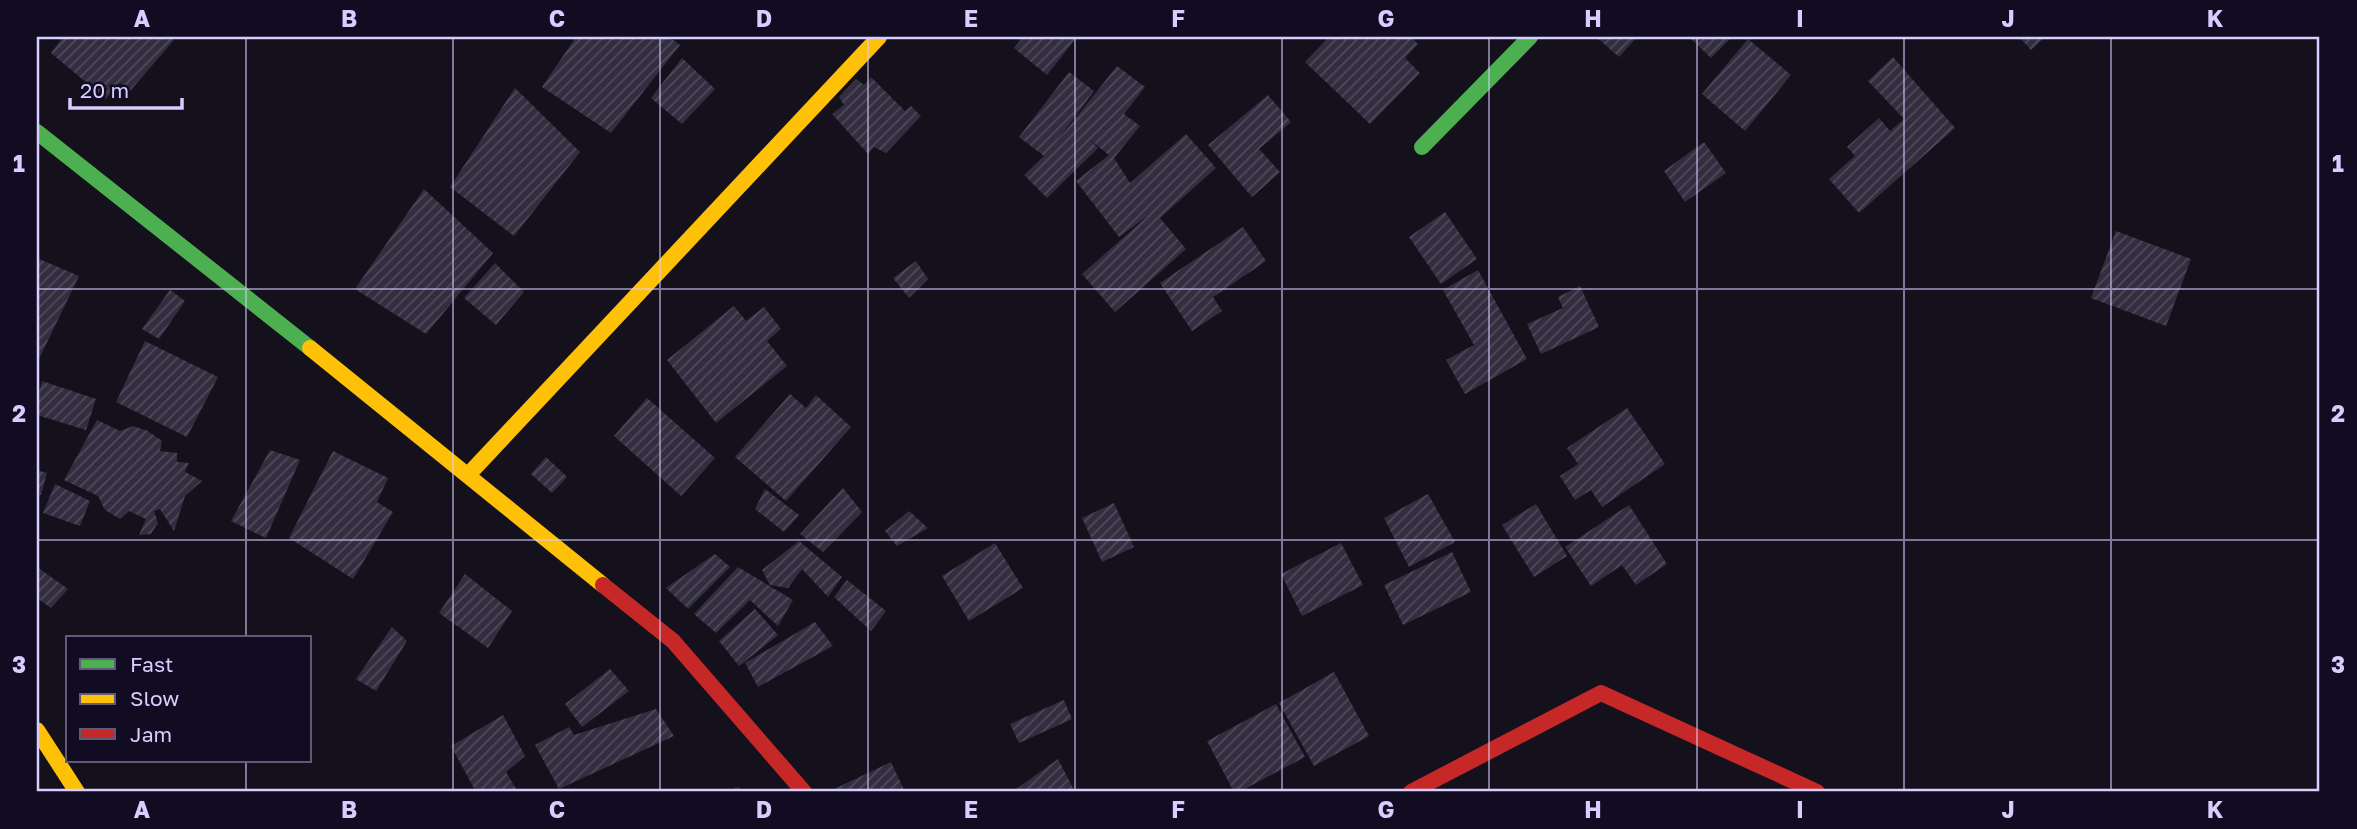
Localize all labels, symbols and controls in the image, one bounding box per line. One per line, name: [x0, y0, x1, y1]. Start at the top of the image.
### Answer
text: A: [134, 4, 151, 32]
text: B: [341, 4, 357, 32]
text: C: [549, 4, 565, 32]
text: D: [756, 4, 772, 32]
text: E: [964, 4, 978, 32]
text: F: [1171, 4, 1185, 32]
text: G: [1378, 4, 1394, 32]
text: H: [1584, 4, 1602, 32]
text: I: [1796, 4, 1804, 32]
text: J: [2001, 4, 2015, 32]
text: K: [2207, 4, 2224, 32]
scale bar: [70, 66, 182, 110]
text: 20 m: [80, 77, 129, 103]
text: 1: [13, 149, 25, 177]
text: 1: [2332, 149, 2344, 177]
text: 2: [12, 399, 26, 427]
text: 2: [2331, 399, 2345, 427]
legend: [66, 636, 312, 762]
text: 3: [12, 650, 26, 678]
text: 3: [2331, 650, 2345, 678]
text: Fast: [130, 651, 173, 677]
text: Slow: [130, 685, 179, 711]
text: Jam: [130, 721, 172, 747]
text: A: [134, 795, 151, 823]
text: B: [341, 795, 357, 823]
text: C: [549, 795, 565, 823]
text: D: [756, 795, 772, 823]
text: E: [964, 795, 978, 823]
text: F: [1171, 795, 1185, 823]
text: G: [1378, 795, 1394, 823]
text: H: [1584, 795, 1602, 823]
text: I: [1796, 795, 1804, 823]
text: J: [2001, 795, 2015, 823]
text: K: [2207, 795, 2224, 823]

